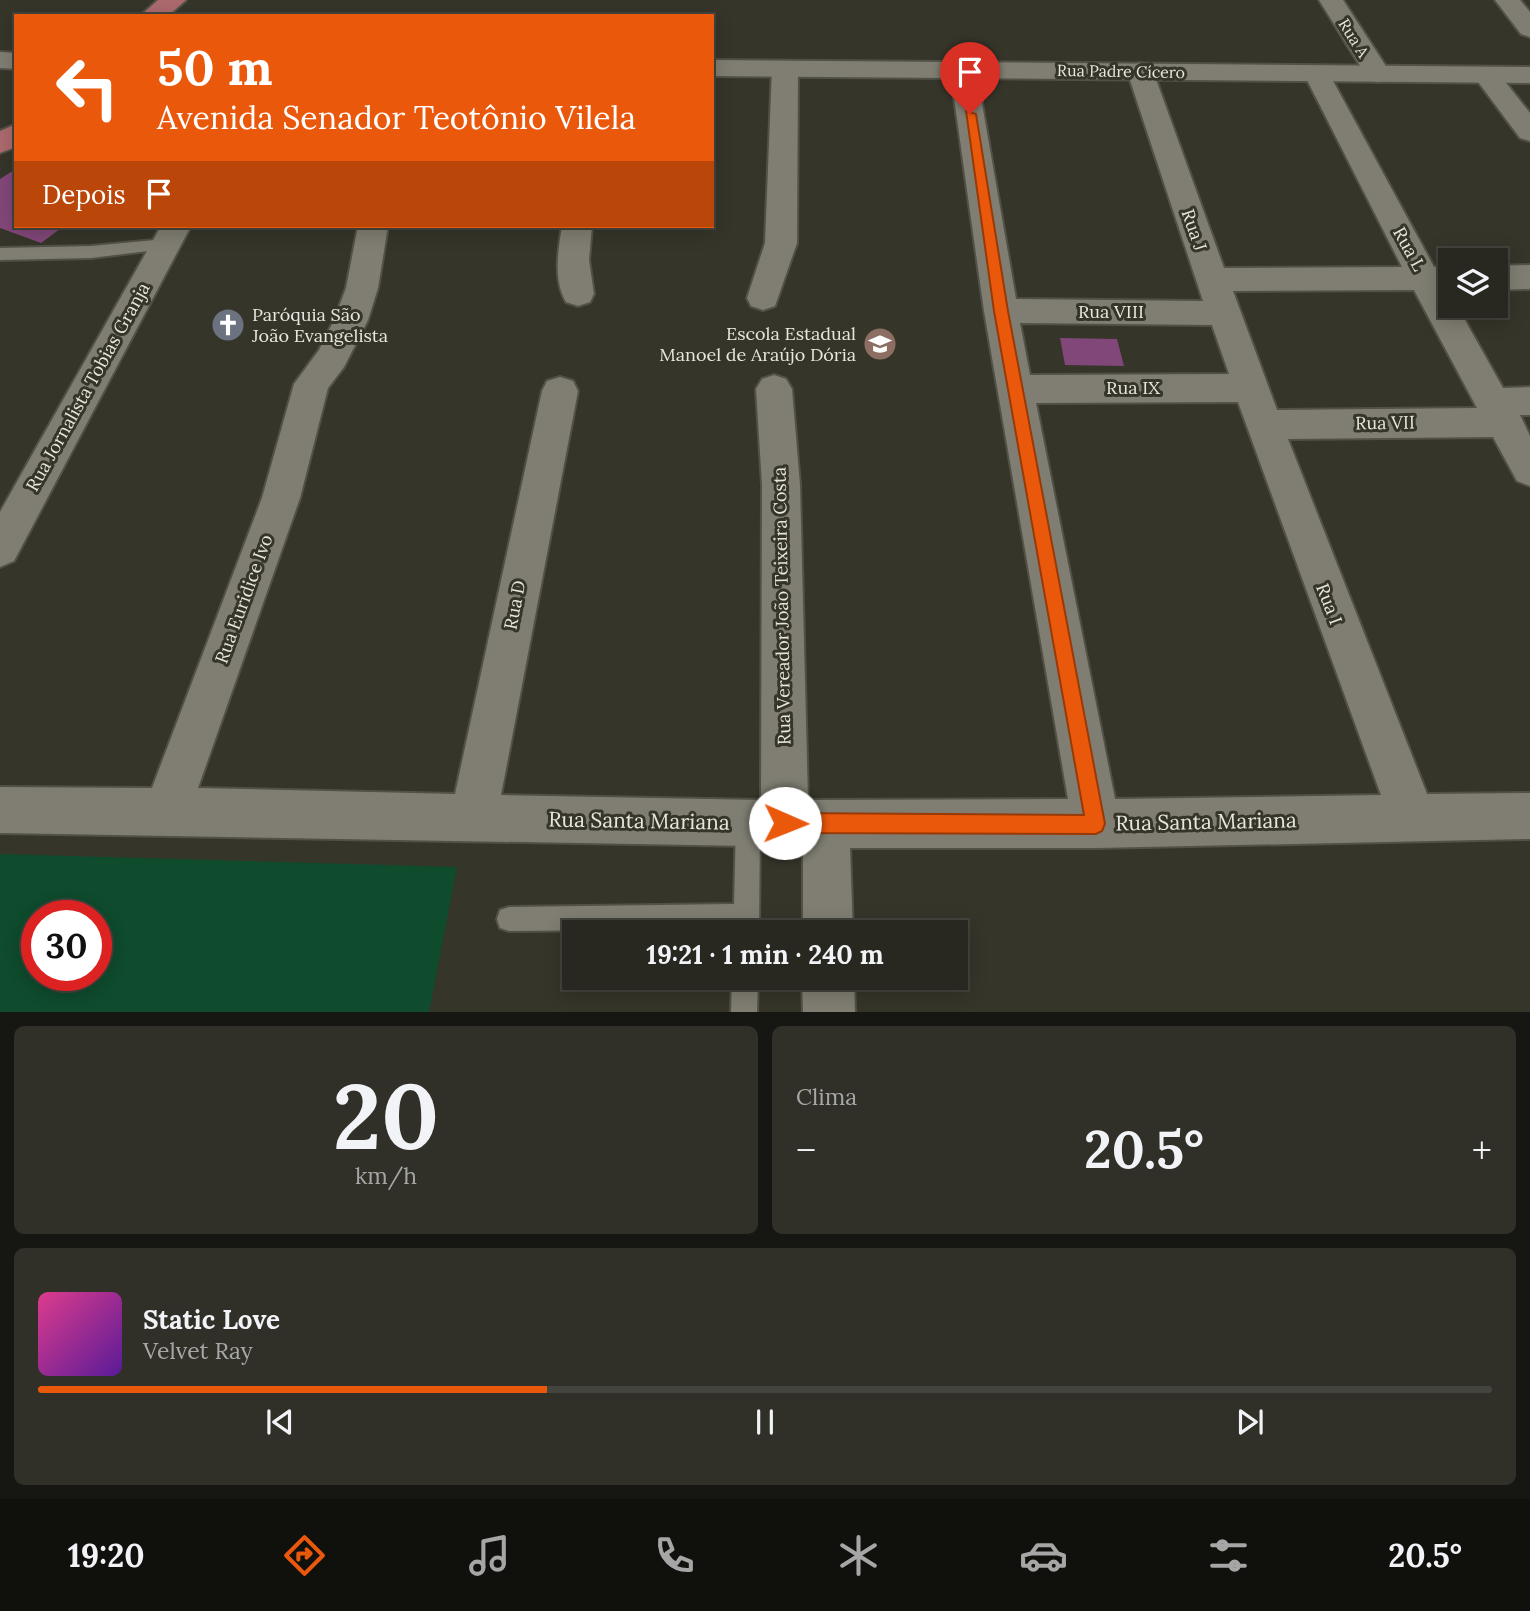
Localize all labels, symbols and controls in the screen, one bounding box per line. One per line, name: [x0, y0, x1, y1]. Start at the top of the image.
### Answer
street label: Rua A: [1334, 15, 1374, 62]
text: 50 m: [157, 36, 273, 98]
icon: left: [42, 42, 133, 133]
pin: [940, 42, 1000, 114]
icon: arrive: [951, 53, 989, 91]
street label: Rua Padre Cícero: [1057, 60, 1185, 82]
text: Avenida Senador Teotônio Vilela: [157, 97, 636, 138]
icon: arrive: [140, 175, 178, 213]
text: Depois: [42, 178, 126, 211]
street label: Rua J: [1177, 206, 1212, 254]
street label: Rua L: [1388, 223, 1431, 275]
map controls: [1438, 248, 1508, 318]
button: layers: [1438, 248, 1508, 318]
street label: Rua Jornalista Tobias Granja: [21, 278, 155, 495]
street label: Rua VIII: [1078, 300, 1144, 323]
place label: Paróquia São João Evangelista: [251, 303, 388, 347]
church icon: Paróquia São João Evangelista: [209, 306, 247, 344]
place label: Escola Estadual Manoel de Araújo Dória: [659, 322, 856, 366]
school or university icon: Escola Estadual Manoel de Araújo Dória: [861, 325, 899, 363]
street label: Rua IX: [1106, 376, 1160, 399]
street label: Rua VII: [1355, 410, 1415, 435]
street label: Rua Vereador João Teixeira Costa: [768, 467, 795, 745]
street label: Rua Euridice Ivo: [210, 531, 278, 667]
street label: Rua D: [498, 578, 531, 631]
street label: Rua I: [1311, 580, 1348, 628]
position arrow: [748, 786, 822, 860]
street label: Rua Santa Mariana: [548, 805, 730, 836]
street label: Rua Santa Mariana: [1115, 806, 1297, 837]
speed limit sign: 30: [21, 900, 112, 991]
text: 19:21 · 1 min · 240 m: [646, 938, 884, 971]
text: 20: [333, 1057, 439, 1174]
text: Clima: [796, 1082, 857, 1111]
text: 20.5°: [1084, 1116, 1204, 1182]
text: −: [796, 1126, 816, 1174]
text: +: [1472, 1126, 1492, 1174]
text: km/h: [355, 1161, 417, 1190]
text: Static Love: [143, 1303, 280, 1336]
text: Velvet Ray: [143, 1336, 253, 1365]
icon: previous: [261, 1403, 299, 1441]
icon: pause: [746, 1403, 784, 1441]
icon: next: [1231, 1403, 1269, 1441]
icon: directions: [280, 1531, 329, 1580]
icon: music: [465, 1531, 514, 1580]
icon: phone: [650, 1531, 699, 1580]
icon: climate: [834, 1531, 883, 1580]
icon: car: [1019, 1531, 1068, 1580]
icon: filters: [1204, 1531, 1253, 1580]
text: 19:20: [68, 1535, 145, 1576]
text: 20.5°: [1388, 1535, 1462, 1576]

